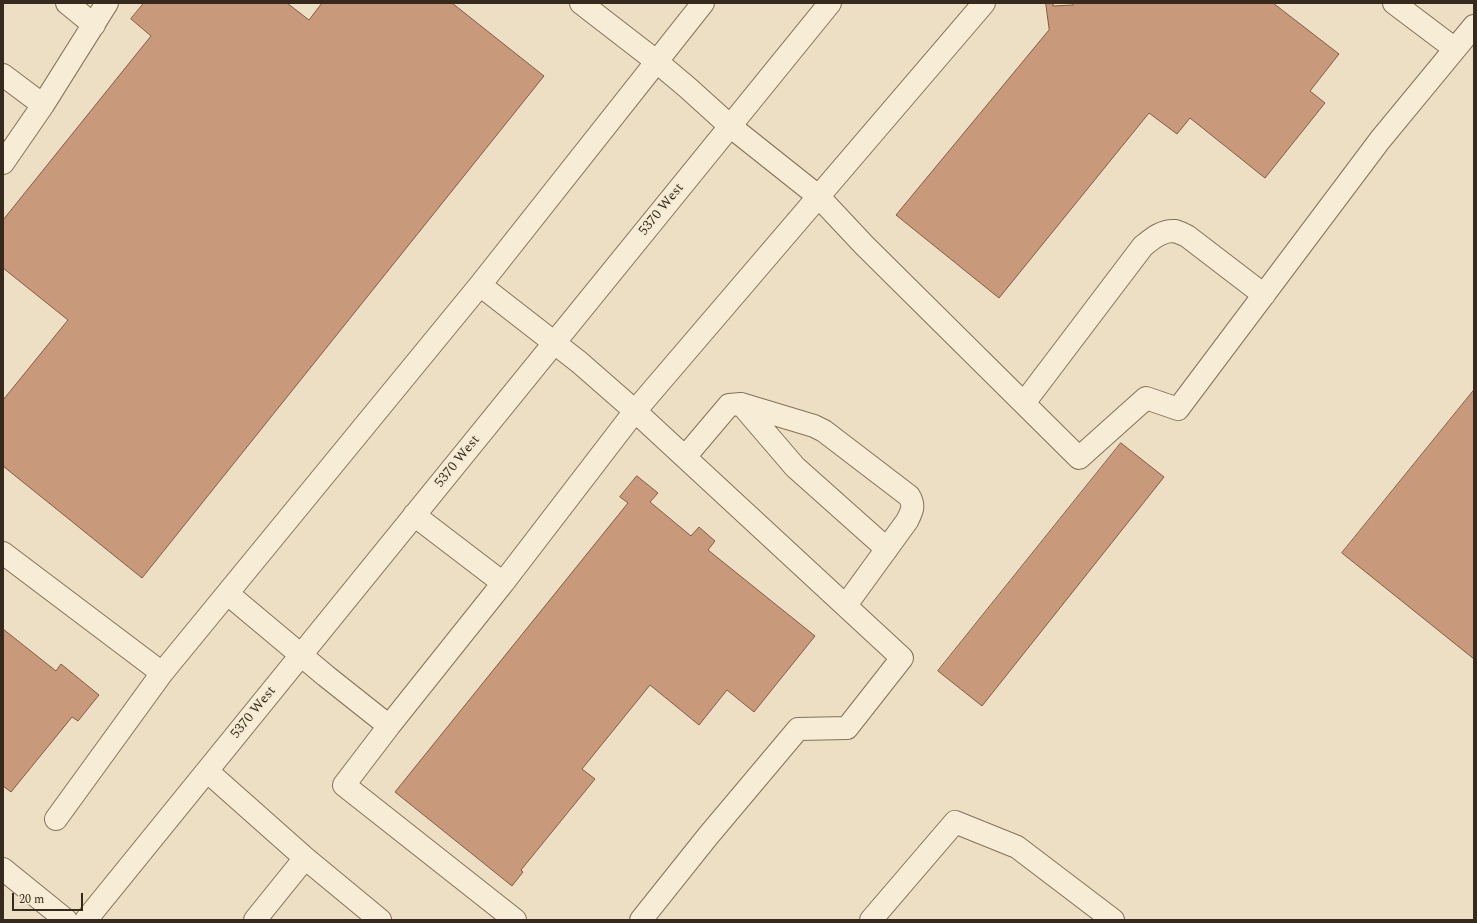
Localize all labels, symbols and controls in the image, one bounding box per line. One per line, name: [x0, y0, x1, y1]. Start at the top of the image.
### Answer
street label: 5370 West: [636, 180, 688, 240]
street label: 5370 West: [432, 432, 484, 492]
street label: 5370 West: [228, 683, 280, 743]
scale bar: [14, 885, 85, 911]
text: 20 m: [19, 890, 44, 909]

